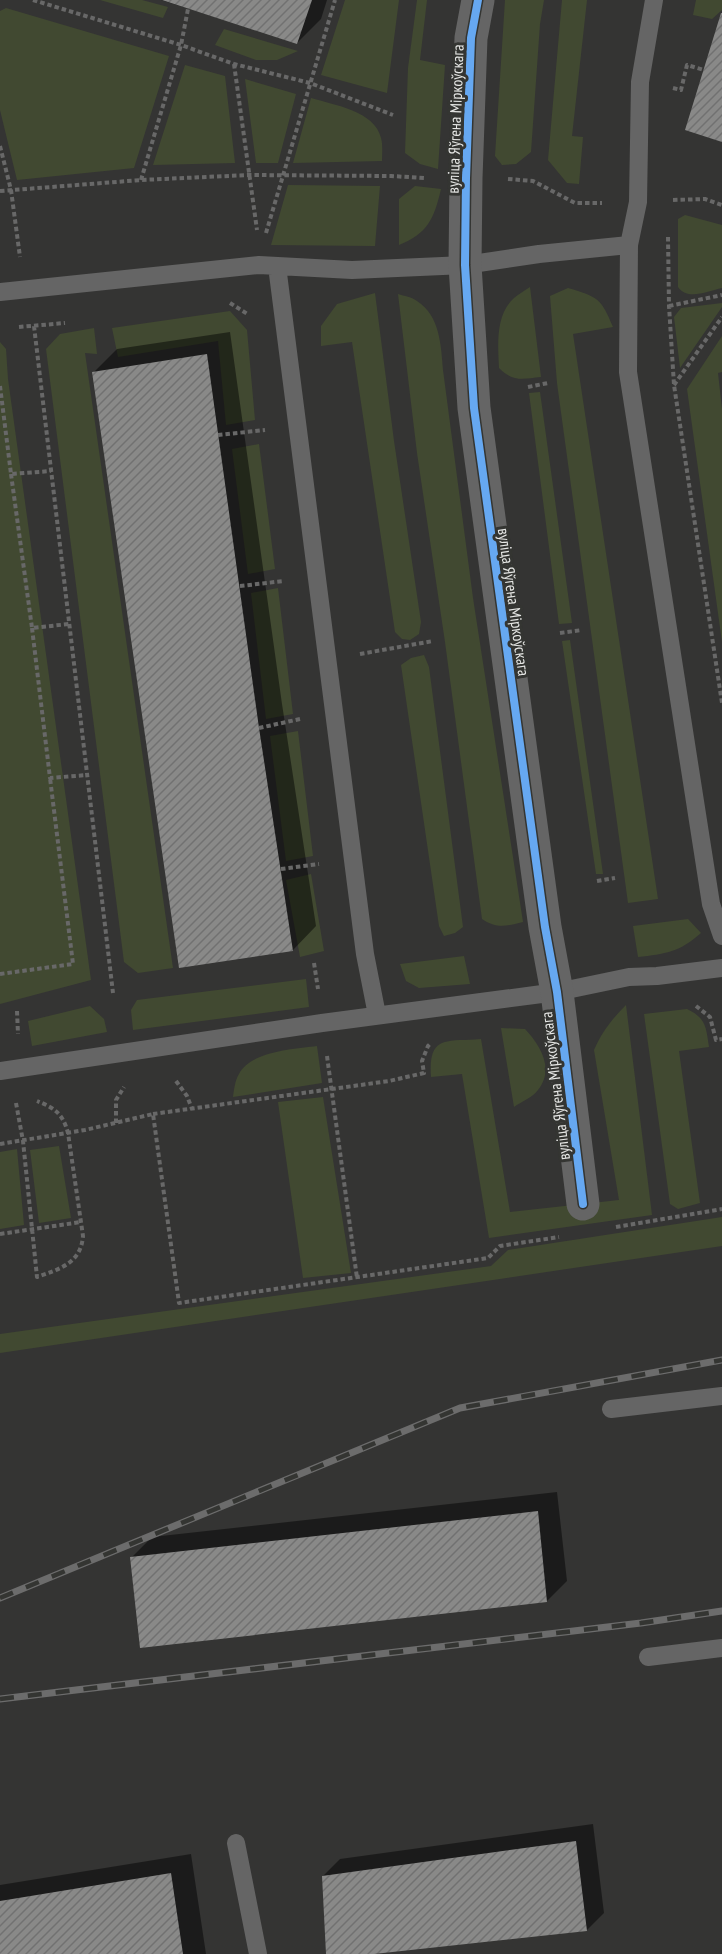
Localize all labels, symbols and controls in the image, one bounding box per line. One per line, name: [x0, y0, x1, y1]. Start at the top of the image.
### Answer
street label: вуліца Яўгена Міркоўскага: [442, 44, 468, 194]
street label: вуліца Яўгена Міркоўскага: [494, 527, 534, 677]
street label: вуліца Яўгена Міркоўскага: [536, 1011, 574, 1161]

